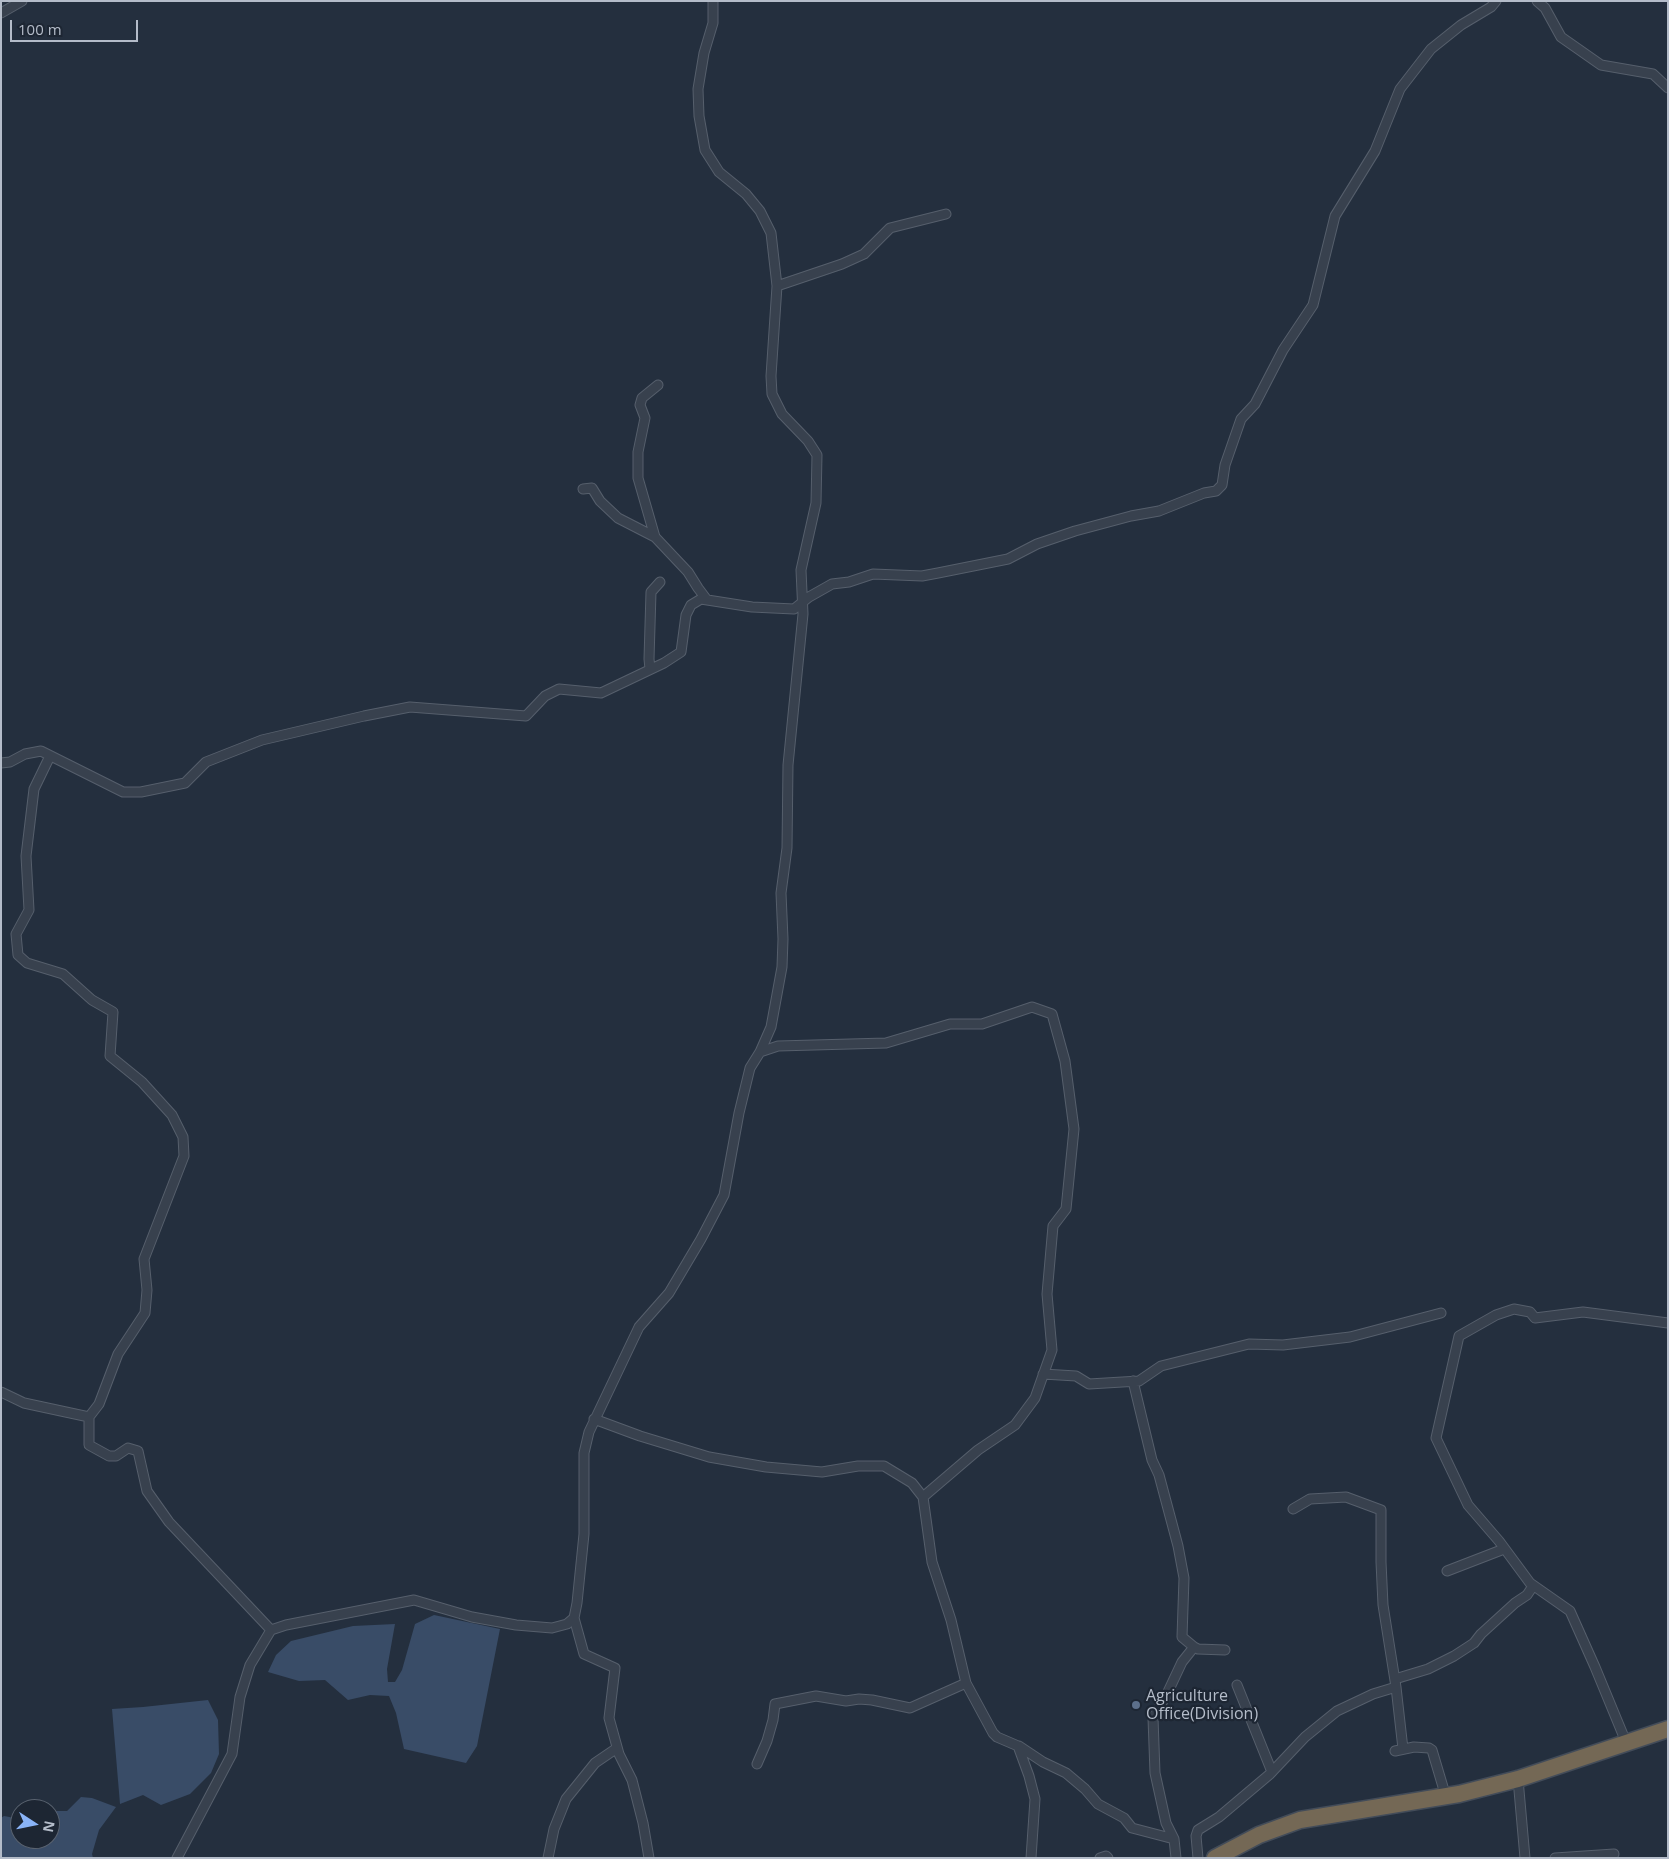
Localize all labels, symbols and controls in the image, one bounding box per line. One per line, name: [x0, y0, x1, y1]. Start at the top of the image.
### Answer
scale bar: [12, 10, 140, 42]
text: 100 m: [18, 19, 62, 39]
place label: Agriculture Office(Division): [1146, 1686, 1258, 1724]
marker: Agriculture Office(Division): [1130, 1699, 1142, 1711]
north arrow: [10, 1799, 60, 1849]
text: N: [39, 1819, 60, 1834]

